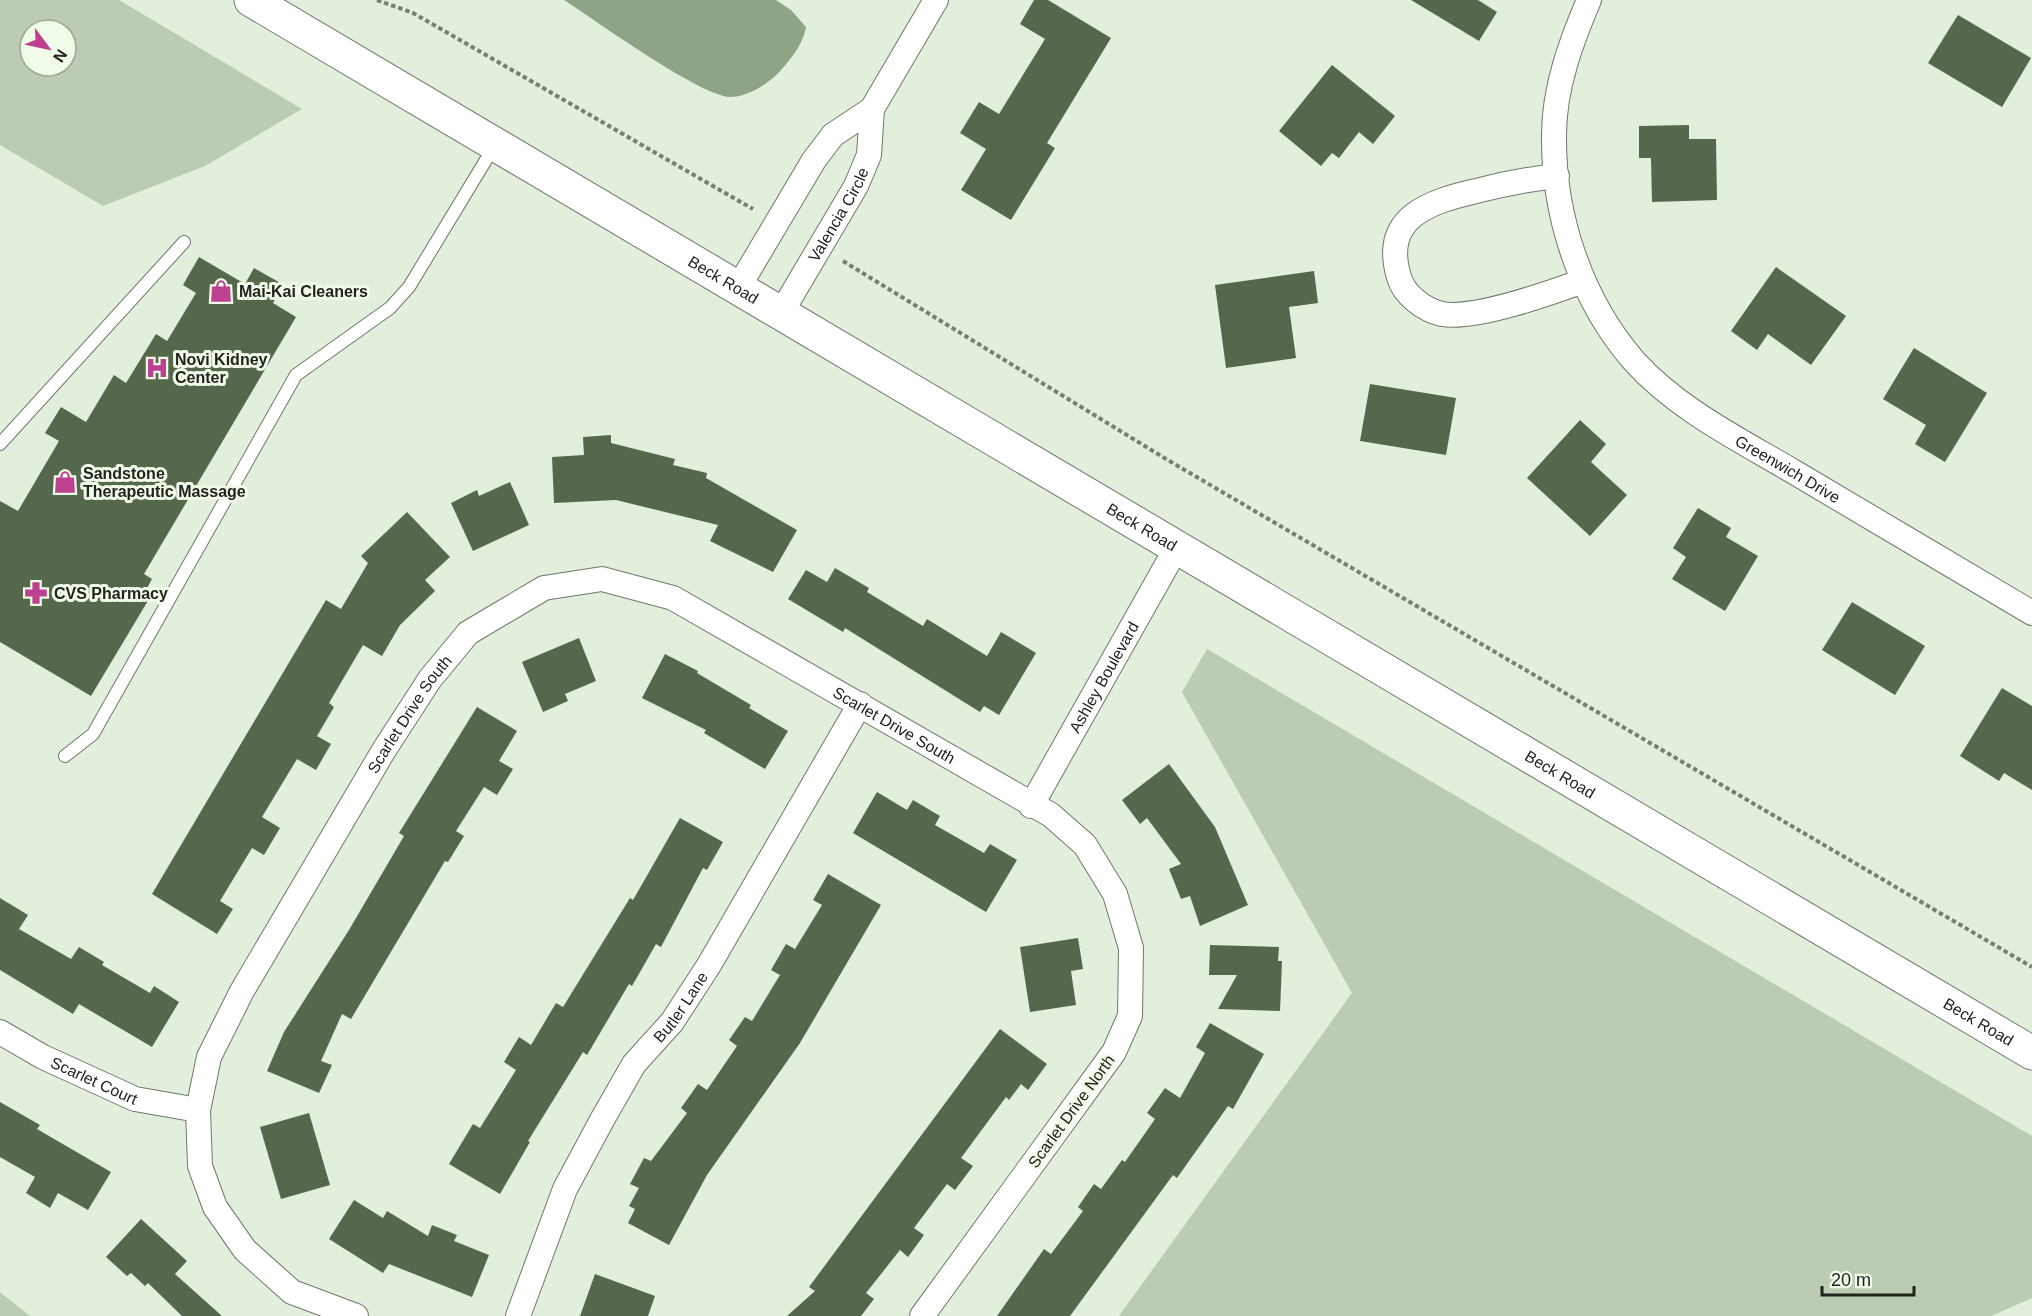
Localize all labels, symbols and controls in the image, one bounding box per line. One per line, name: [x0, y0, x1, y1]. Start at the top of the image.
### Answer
north arrow: [18, 18, 78, 78]
text: N: [50, 46, 70, 65]
street label: Valencia Circle: [805, 165, 872, 265]
street label: Beck Road: [685, 253, 761, 307]
shop icon: Mai-Kai Cleaners: [208, 278, 234, 304]
place label: Mai-Kai Cleaners: [239, 283, 368, 300]
place label: Novi Kidney Center: [175, 351, 268, 386]
hospital icon: Novi Kidney Center: [144, 355, 170, 381]
street label: Greenwich Drive: [1732, 432, 1843, 506]
place label: Sandstone Therapeutic Massage: [83, 465, 246, 500]
shop icon: Sandstone Therapeutic Massage: [52, 469, 78, 495]
street label: Beck Road: [1104, 500, 1180, 554]
pharmacy icon: CVS Pharmacy: [23, 580, 49, 606]
place label: CVS Pharmacy: [54, 585, 168, 602]
street label: Ashley Boulevard: [1066, 619, 1142, 736]
street label: Scarlet Drive South: [364, 652, 455, 776]
street label: Scarlet Drive South: [830, 684, 958, 767]
street label: Beck Road: [1522, 747, 1598, 802]
street label: Butler Lane: [650, 969, 711, 1046]
street label: Beck Road: [1940, 995, 2016, 1049]
street label: Scarlet Drive North: [1025, 1052, 1118, 1171]
street label: Scarlet Court: [48, 1054, 140, 1108]
scale bar: [1822, 1259, 1914, 1297]
text: 20 m: [1831, 1270, 1871, 1290]

